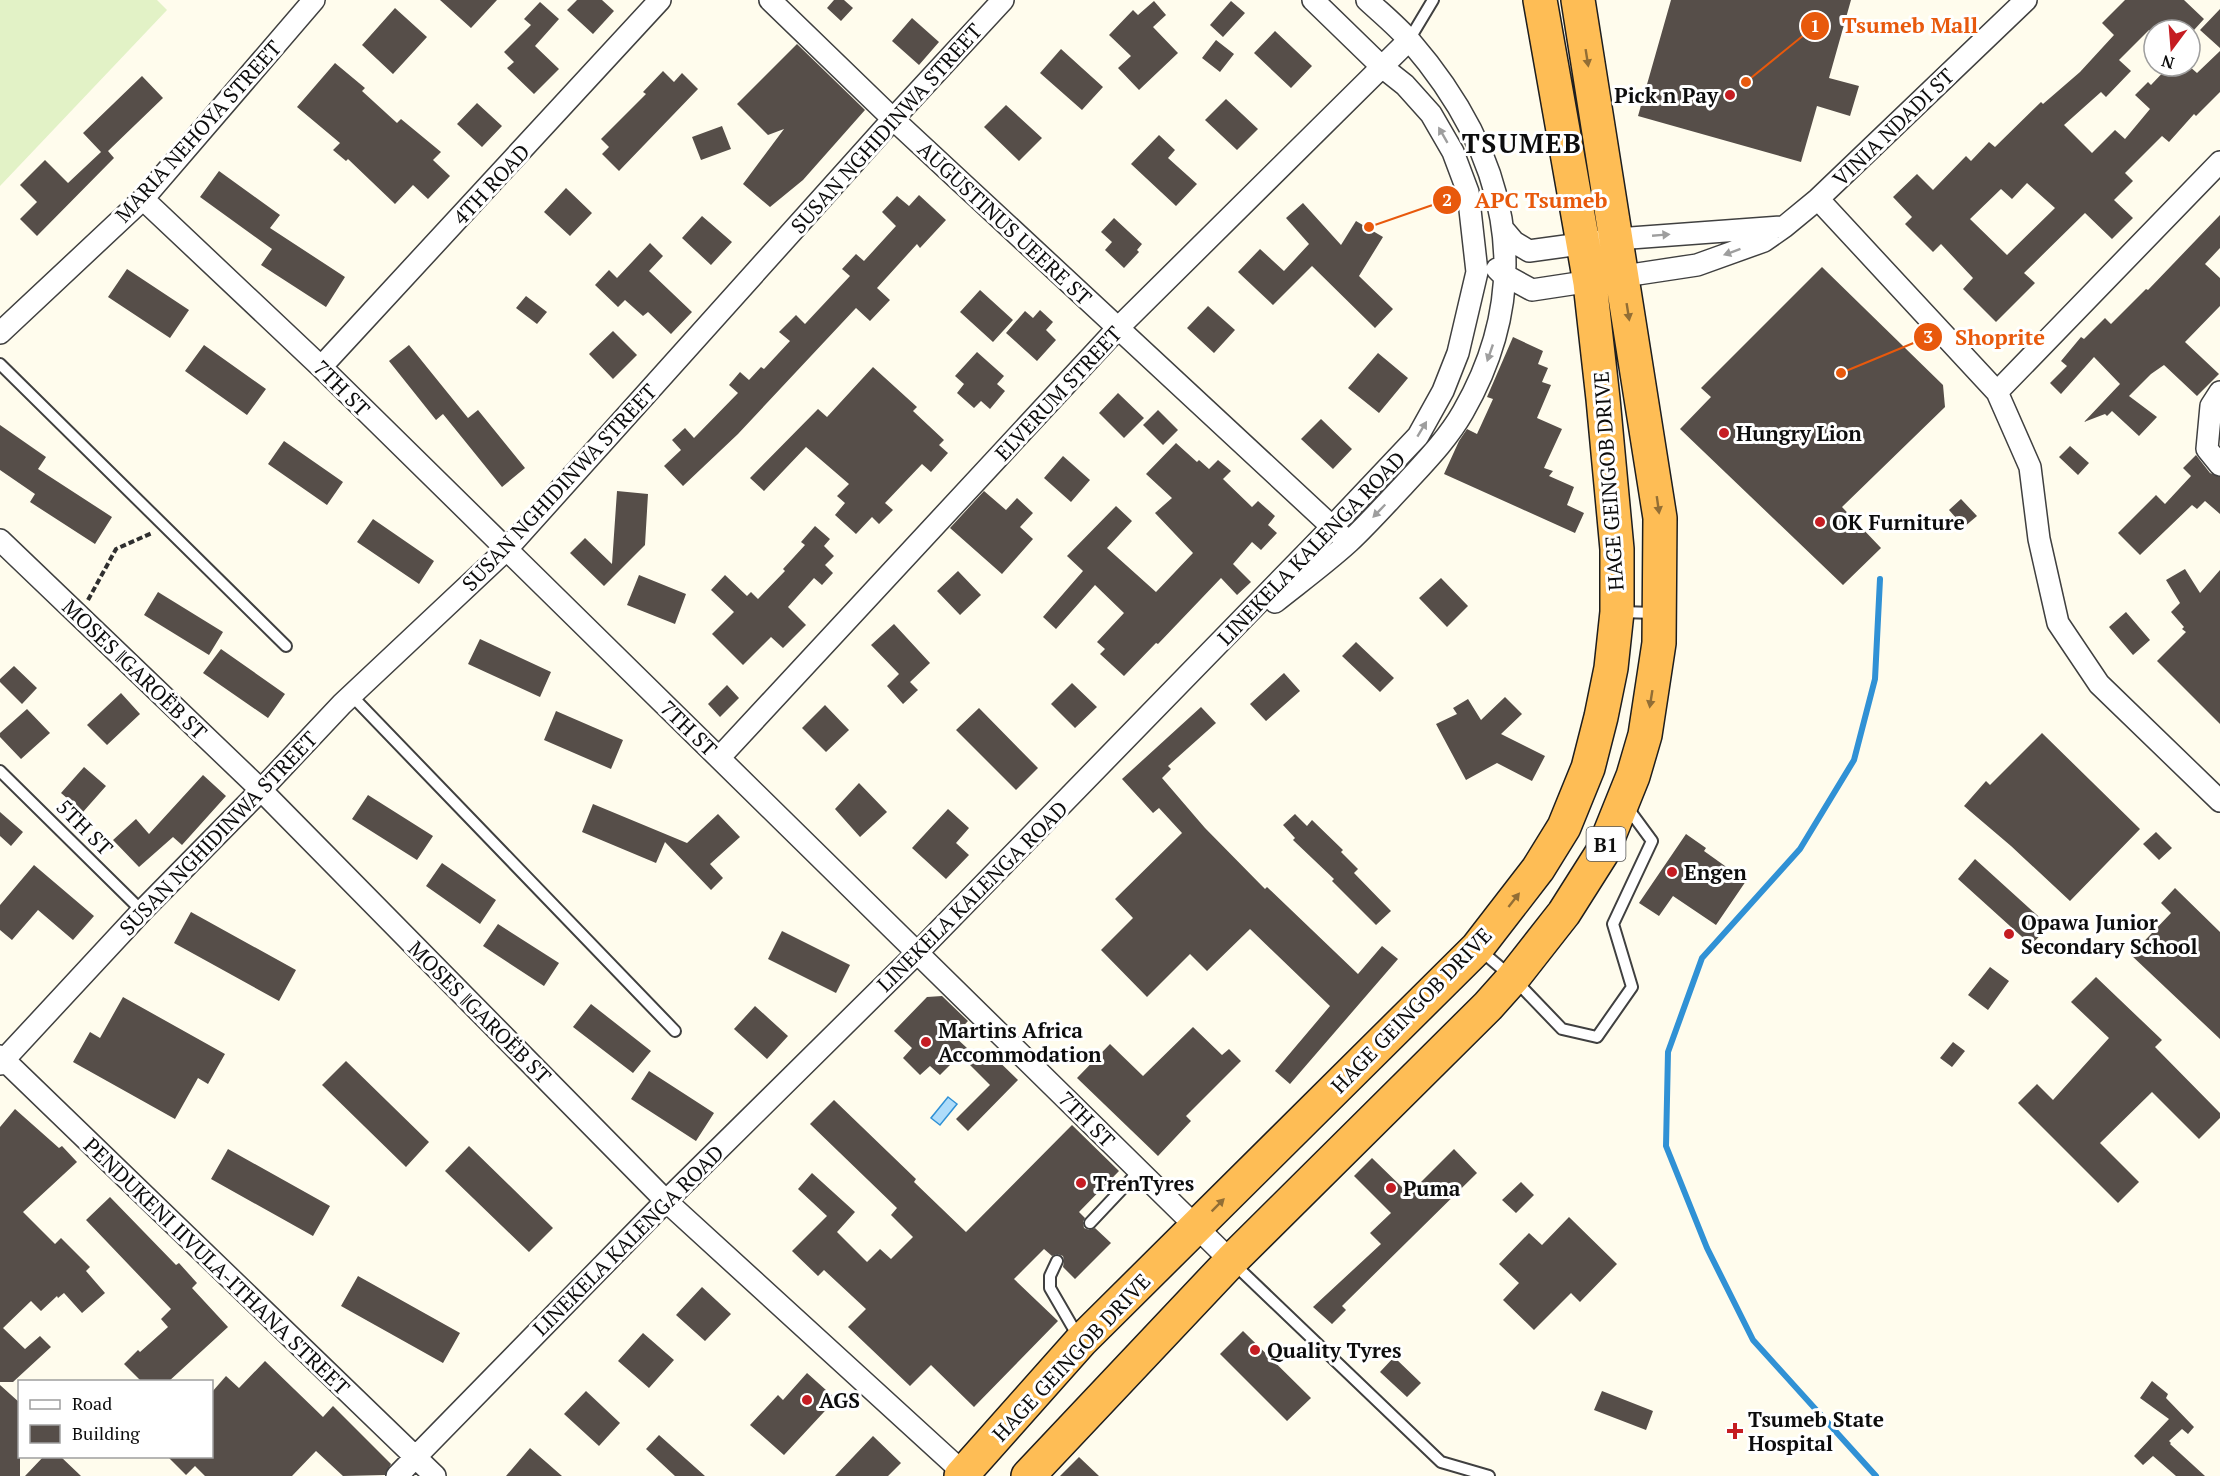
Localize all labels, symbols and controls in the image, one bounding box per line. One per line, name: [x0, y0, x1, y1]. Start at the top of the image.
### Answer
callout: Tsumeb Mall: [1800, 6, 1990, 46]
text: Tsumeb Mall: [1842, 10, 1978, 39]
text: 1: [1810, 13, 1820, 37]
street label: SUSAN NGHIDINWA STREET: [784, 17, 988, 239]
north arrow: [2142, 18, 2202, 78]
street label: MARIA NEHOYA STREET: [109, 34, 287, 228]
one-way arrow: [1583, 48, 1592, 67]
text: N: [2159, 50, 2177, 75]
street label: VINIA NDADI ST: [1826, 62, 1960, 192]
place label: Pick n Pay: [1614, 81, 1719, 109]
marker: Pick n Pay: [1723, 88, 1737, 102]
district label: TSUMEB: [1462, 125, 1582, 161]
one-way arrow: [1438, 127, 1448, 144]
street label: AUGUSTINUS UEERE ST: [912, 135, 1098, 311]
street label: 4TH ROAD: [446, 138, 536, 230]
callout: APC Tsumeb: [1432, 180, 1619, 220]
text: APC Tsumeb: [1475, 185, 1608, 214]
text: 2: [1442, 187, 1452, 211]
one-way arrow: [1652, 230, 1671, 240]
one-way arrow: [1723, 248, 1741, 258]
one-way arrow: [1624, 303, 1633, 322]
callout: Shoprite: [1913, 317, 2057, 357]
street label: ELVERUM STREET: [988, 320, 1128, 466]
text: Shoprite: [1955, 322, 2045, 351]
text: 3: [1923, 324, 1933, 348]
one-way arrow: [1484, 344, 1494, 362]
street label: 7TH ST: [308, 354, 376, 422]
street label: HAGE GEINGOB DRIVE: [1586, 370, 1630, 592]
street label: SUSAN NGHIDINWA STREET: [456, 377, 662, 597]
place label: Hungry Lion: [1736, 419, 1862, 447]
one-way arrow: [1416, 421, 1427, 437]
marker: Hungry Lion: [1717, 426, 1731, 440]
street label: LINEKELA KALENGA ROAD: [1211, 445, 1411, 651]
one-way arrow: [1654, 496, 1663, 515]
one-way arrow: [1372, 503, 1386, 518]
place label: OK Furniture: [1832, 508, 1965, 536]
marker: OK Furniture: [1813, 515, 1827, 529]
street label: MOSES ǁGAROËB ST: [57, 593, 213, 745]
one-way arrow: [1646, 690, 1655, 709]
street label: 7TH ST: [655, 694, 723, 762]
street label: SUSAN NGHIDINWA STREET: [113, 725, 323, 941]
street label: 5TH ST: [51, 793, 119, 861]
street label: LINEKELA KALENGA ROAD: [870, 794, 1074, 998]
road number: B1: [1586, 827, 1626, 861]
place label: Engen: [1684, 858, 1747, 886]
marker: Engen: [1665, 865, 1679, 879]
one-way arrow: [1508, 892, 1521, 908]
place label: Opawa Junior Secondary School: [2021, 908, 2197, 960]
street label: HAGE GEINGOB DRIVE: [1325, 921, 1497, 1099]
marker: Opawa Junior Secondary School: [2002, 927, 2016, 941]
street label: MOSES ǁGAROËB ST: [403, 935, 557, 1089]
place label: Martins Africa Accommodation: [938, 1016, 1102, 1068]
marker: Martins Africa Accommodation: [919, 1035, 933, 1049]
street label: 7TH ST: [1053, 1085, 1121, 1153]
street label: PENDUKENI IIVULA-ITHANA STREET: [78, 1131, 356, 1401]
street label: LINEKELA KALENGA ROAD: [526, 1138, 730, 1342]
place label: TrenTyres: [1093, 1169, 1194, 1197]
place label: Puma: [1403, 1174, 1461, 1202]
marker: TrenTyres: [1074, 1176, 1088, 1190]
marker: Puma: [1384, 1181, 1398, 1195]
one-way arrow: [1211, 1198, 1225, 1213]
street label: HAGE GEINGOB DRIVE: [986, 1267, 1156, 1447]
place label: Quality Tyres: [1267, 1336, 1401, 1364]
marker: Quality Tyres: [1248, 1343, 1262, 1357]
legend: [18, 1380, 213, 1458]
place label: AGS: [819, 1386, 860, 1414]
text: Road: [72, 1391, 112, 1415]
marker: AGS: [800, 1393, 814, 1407]
place label: Tsumeb State Hospital: [1748, 1405, 1884, 1457]
text: Building: [72, 1421, 140, 1445]
marker: Tsumeb State Hospital: [1726, 1422, 1744, 1440]

